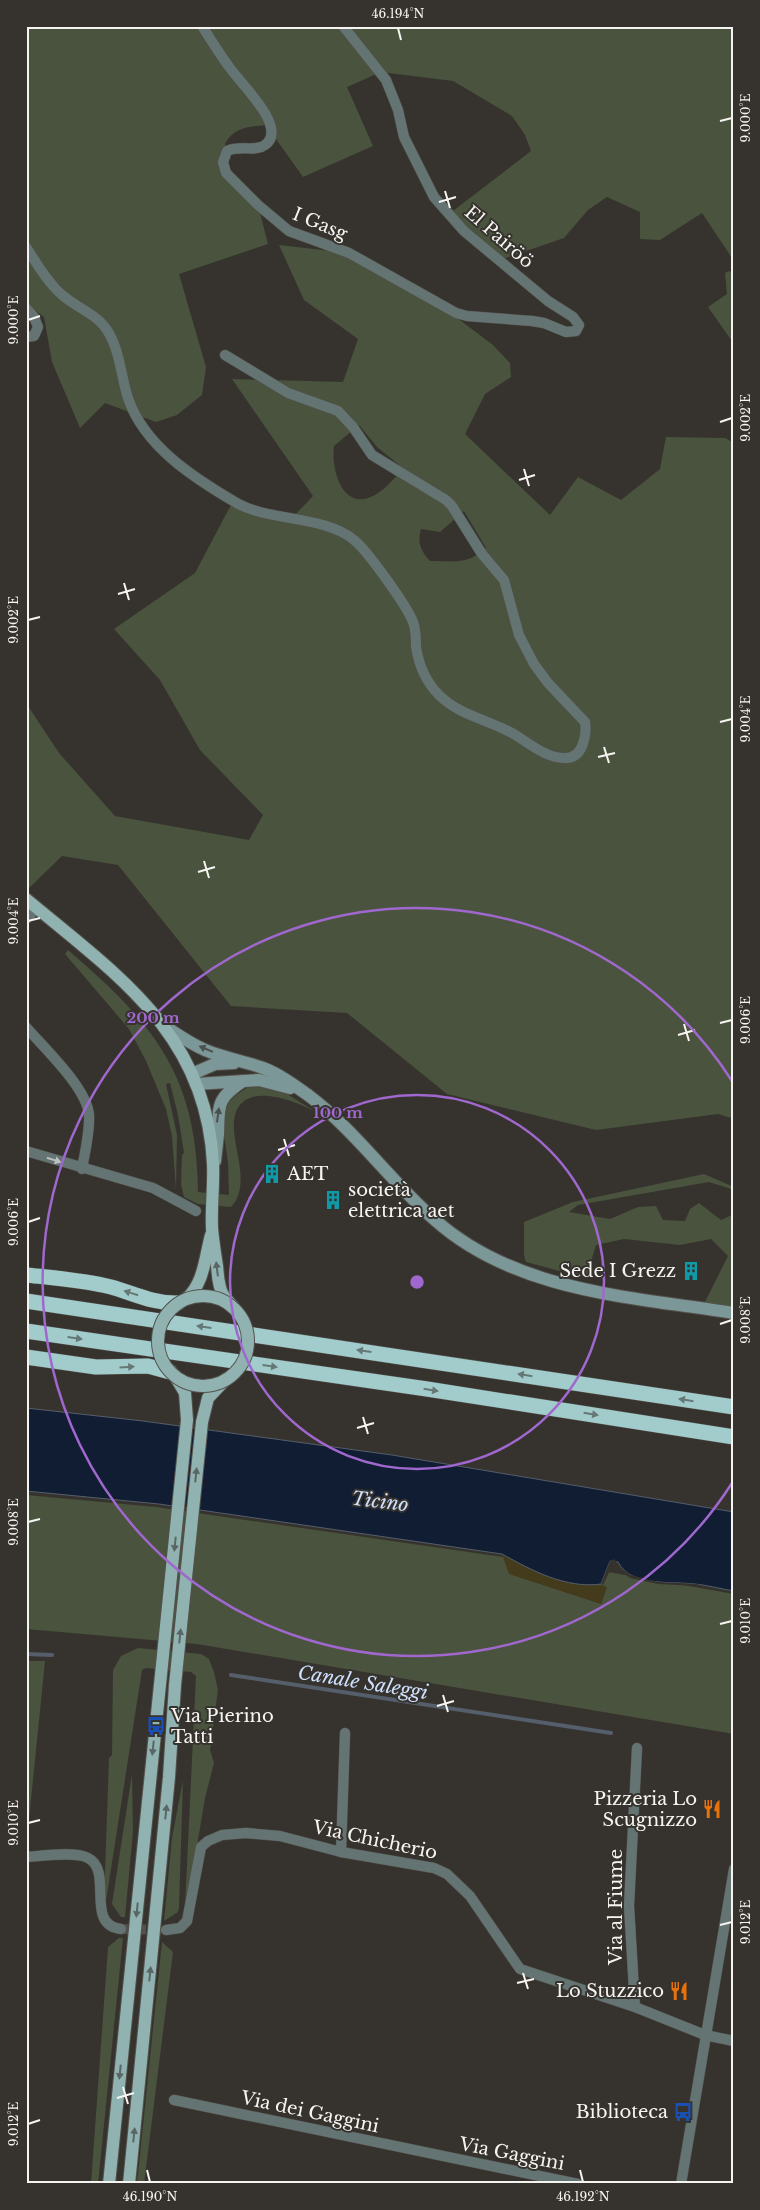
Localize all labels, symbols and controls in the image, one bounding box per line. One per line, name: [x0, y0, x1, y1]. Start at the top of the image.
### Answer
text: 46.194°N: [372, 6, 425, 21]
text: 9.000°E: [738, 93, 753, 142]
street label: El Pairöö: [460, 201, 538, 273]
street label: I Gasg: [289, 203, 351, 245]
text: 9.000°E: [6, 295, 21, 344]
text: 9.002°E: [738, 394, 753, 442]
text: 9.002°E: [6, 596, 21, 644]
text: 9.004°E: [738, 695, 753, 743]
text: 9.004°E: [6, 897, 21, 945]
text: 9.006°E: [738, 996, 753, 1044]
text: 200 m: [127, 1008, 180, 1027]
one-way arrow: [199, 1045, 213, 1053]
text: 100 m: [313, 1103, 363, 1122]
one-way arrow: [215, 1107, 223, 1123]
one-way arrow: [47, 1156, 62, 1164]
building icon: AET: [261, 1163, 283, 1185]
place label: AET: [286, 1163, 329, 1185]
place label: società elettrica aet: [348, 1179, 455, 1222]
building icon: società elettrica aet: [322, 1189, 344, 1211]
text: 9.006°E: [6, 1198, 21, 1246]
place label: Sede I Grezz: [559, 1260, 676, 1282]
building icon: Sede I Grezz: [680, 1260, 702, 1282]
one-way arrow: [213, 1261, 221, 1277]
centre of rings: [408, 1273, 426, 1291]
one-way arrow: [123, 1289, 138, 1297]
text: 9.008°E: [738, 1296, 753, 1344]
one-way arrow: [195, 1323, 211, 1331]
one-way arrow: [67, 1334, 83, 1342]
one-way arrow: [356, 1346, 372, 1354]
one-way arrow: [119, 1362, 135, 1370]
one-way arrow: [262, 1363, 278, 1371]
one-way arrow: [517, 1371, 533, 1379]
one-way arrow: [423, 1386, 439, 1394]
one-way arrow: [677, 1395, 693, 1403]
one-way arrow: [584, 1411, 600, 1419]
one-way arrow: [192, 1466, 200, 1482]
water label: Ticino: [350, 1487, 410, 1516]
text: 9.008°E: [6, 1498, 21, 1546]
one-way arrow: [171, 1536, 179, 1552]
text: 9.010°E: [738, 1598, 753, 1644]
one-way arrow: [176, 1628, 184, 1644]
water label: Canale Saleggi: [296, 1661, 430, 1704]
place label: Via Pierino Tatti: [170, 1705, 274, 1748]
bus stop icon: Via Pierino Tatti: [145, 1715, 167, 1737]
one-way arrow: [149, 1741, 157, 1757]
place label: Pizzeria Lo Scugnizzo: [594, 1788, 697, 1831]
restaurant icon: Pizzeria Lo Scugnizzo: [701, 1798, 723, 1820]
text: 9.010°E: [6, 1800, 21, 1846]
one-way arrow: [162, 1804, 170, 1820]
street label: Via Chicherio: [310, 1816, 439, 1864]
street label: Via al Fiume: [605, 1849, 627, 1966]
text: 9.012°E: [738, 1899, 753, 1944]
one-way arrow: [133, 1902, 141, 1918]
one-way arrow: [146, 1965, 154, 1981]
place label: Lo Stuzzico: [556, 1980, 664, 2002]
restaurant icon: Lo Stuzzico: [668, 1980, 690, 2002]
one-way arrow: [116, 2064, 124, 2080]
street label: Via dei Gaggini: [238, 2086, 381, 2137]
text: 9.012°E: [6, 2101, 21, 2146]
place label: Biblioteca: [576, 2101, 668, 2123]
bus stop icon: Biblioteca: [672, 2101, 694, 2123]
one-way arrow: [130, 2127, 138, 2143]
street label: Via Gaggini: [456, 2133, 567, 2175]
text: 46.190°N: [123, 2189, 177, 2204]
text: 46.192°N: [556, 2189, 610, 2204]

